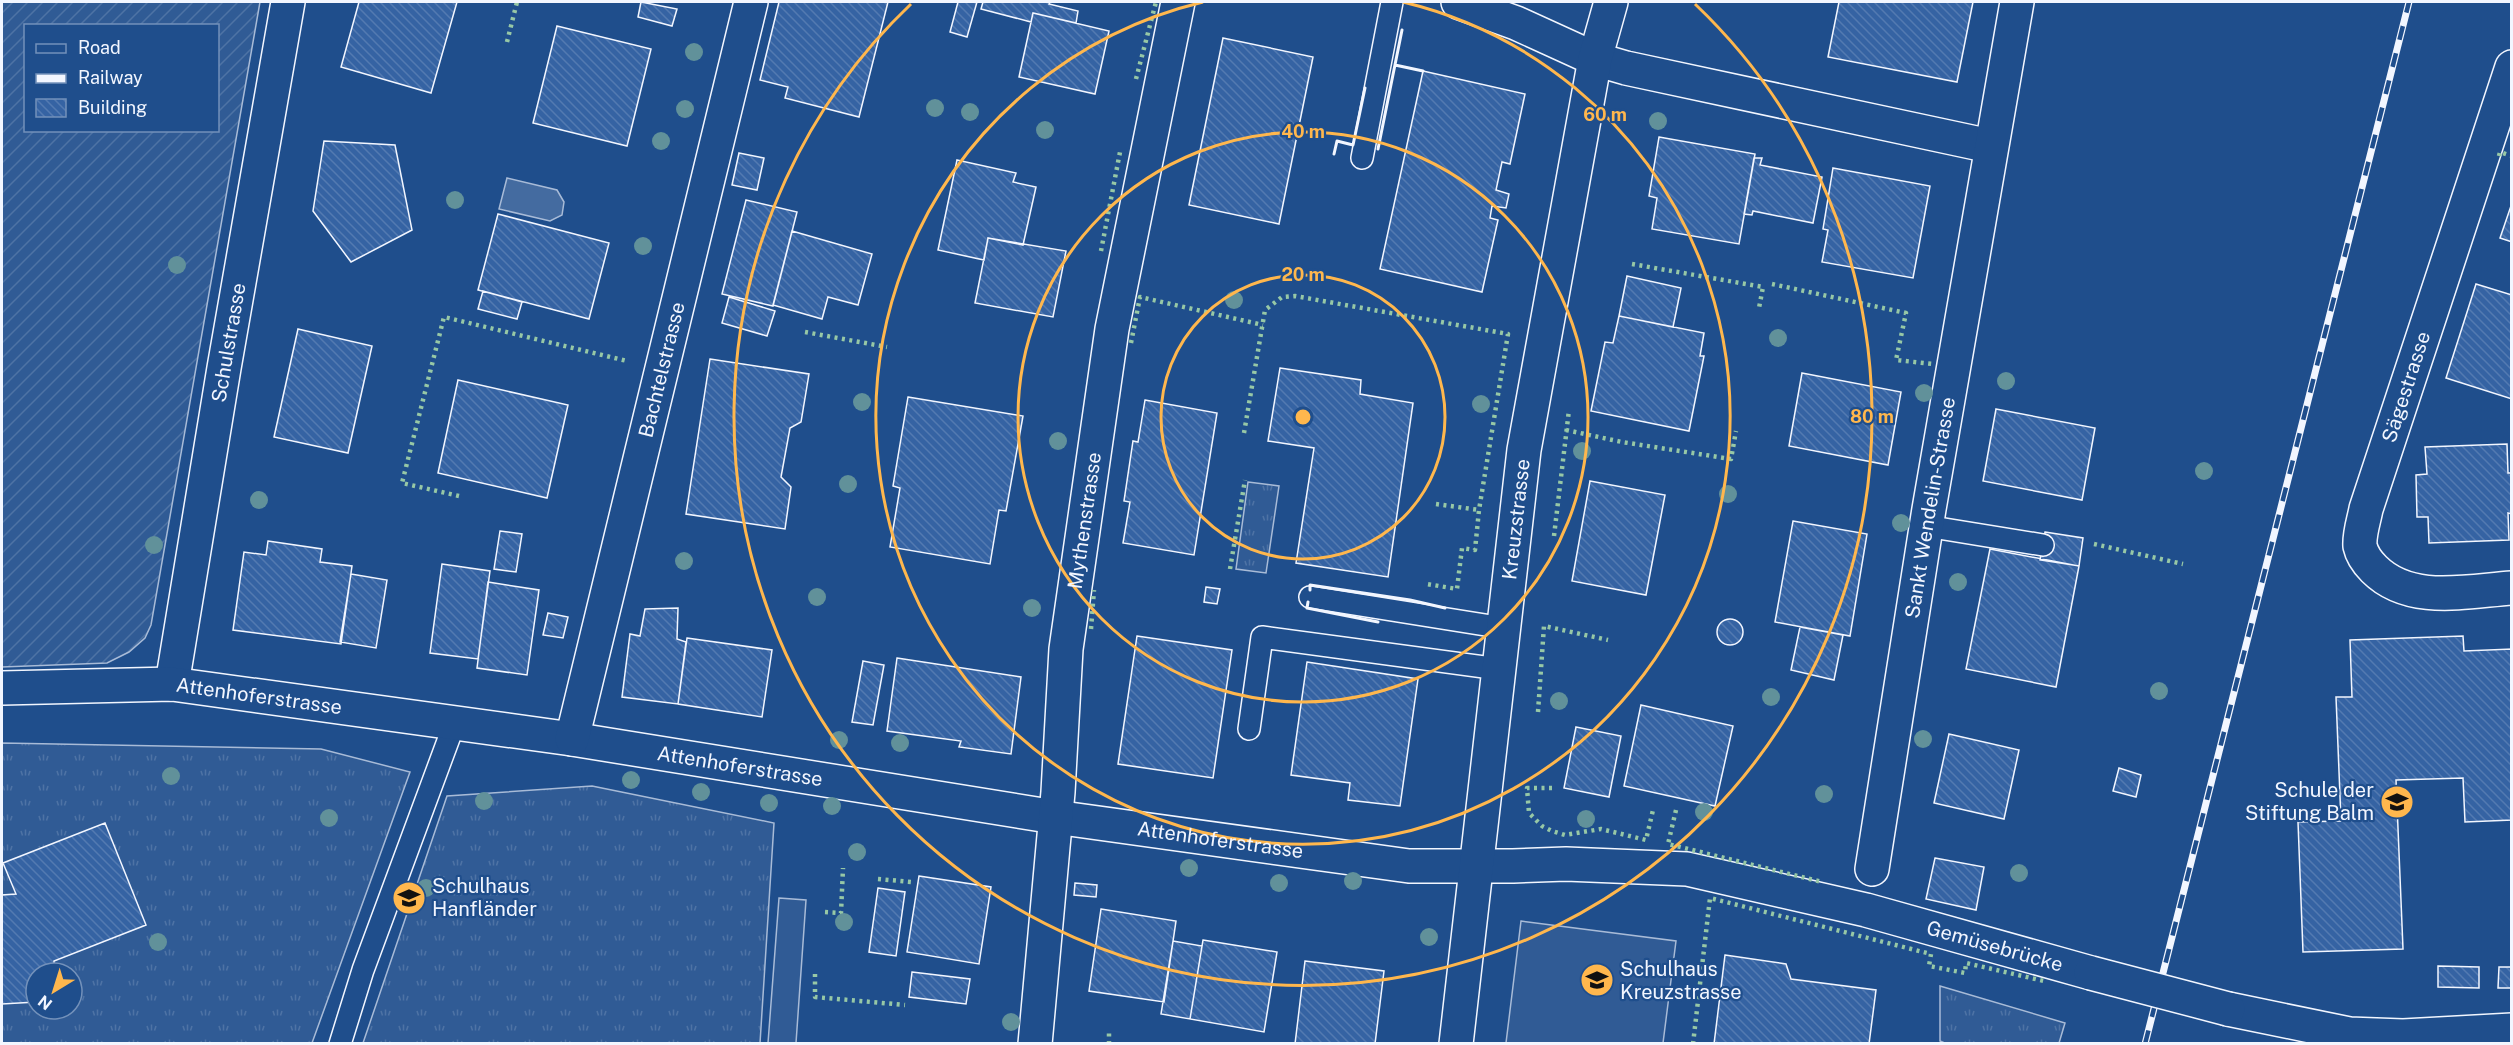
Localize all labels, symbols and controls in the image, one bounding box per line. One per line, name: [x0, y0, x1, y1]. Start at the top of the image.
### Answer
legend: [24, 24, 219, 132]
text: Road: [78, 37, 121, 58]
text: Railway: [78, 67, 143, 88]
text: Building: [78, 97, 147, 118]
text: 60 m: [1583, 104, 1627, 125]
text: 40 m: [1281, 121, 1325, 142]
text: 20 m: [1281, 264, 1325, 285]
street label: Schulstrasse: [207, 281, 251, 404]
street label: Bachtelstrasse: [634, 300, 690, 440]
street label: Sägestrasse: [2377, 328, 2435, 446]
street label: Sankt Wendelin-Strasse: [1900, 395, 1960, 620]
text: 80 m: [1850, 406, 1894, 427]
centre of rings: [1293, 407, 1313, 427]
street label: Mythenstrasse: [1063, 450, 1106, 591]
street label: Kreuzstrasse: [1497, 458, 1535, 581]
street label: Attenhoferstrasse: [175, 673, 344, 719]
street label: Attenhoferstrasse: [655, 741, 825, 791]
place label: Schule der Stiftung Balm: [2245, 778, 2374, 825]
school or university icon: Schule der Stiftung Balm: [2379, 784, 2415, 820]
street label: Attenhoferstrasse: [1136, 817, 1305, 863]
place label: Schulhaus Hanfländer: [432, 874, 537, 921]
school or university icon: Schulhaus Hanfländer: [391, 880, 427, 916]
street label: Gemüsebrücke: [1924, 916, 2066, 977]
place label: Schulhaus Kreuzstrasse: [1620, 957, 1741, 1004]
north arrow: [24, 961, 84, 1021]
school or university icon: Schulhaus Kreuzstrasse: [1579, 962, 1615, 998]
text: N: [34, 991, 56, 1014]

